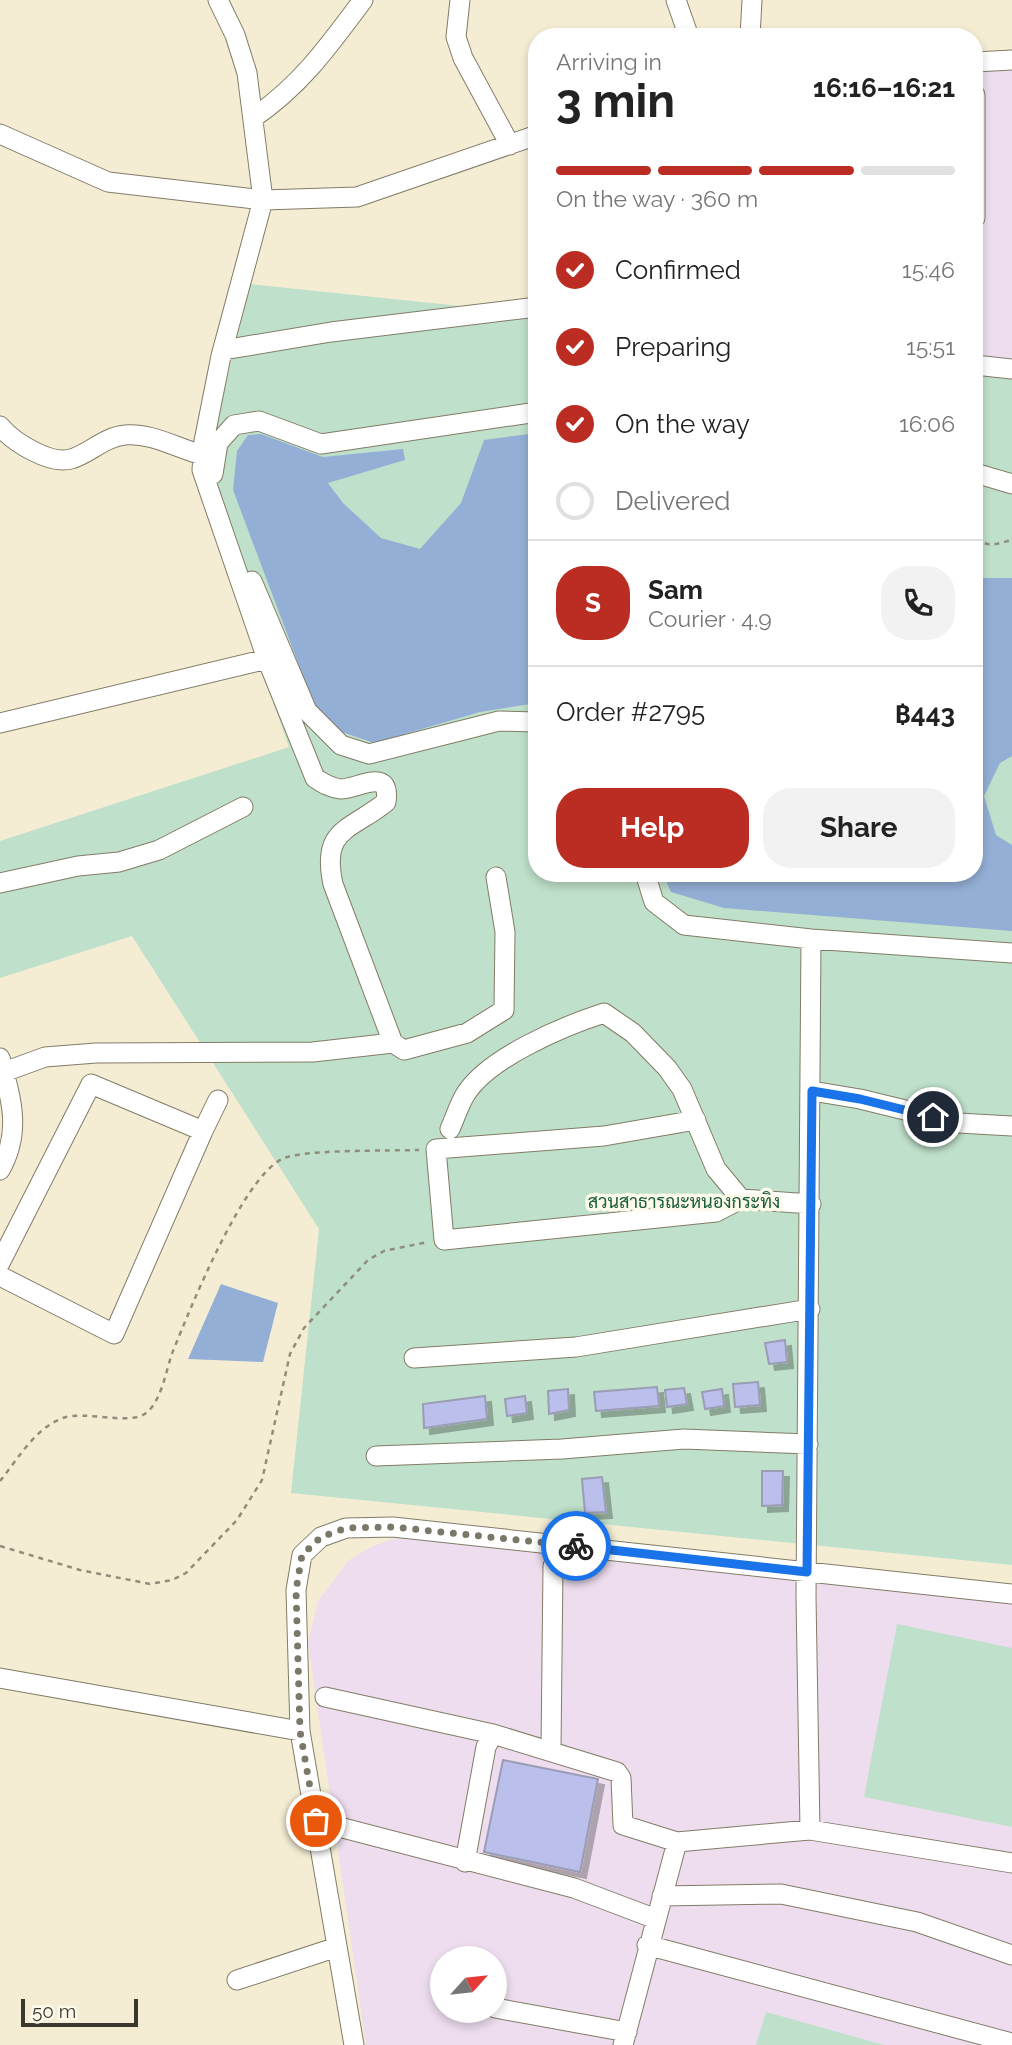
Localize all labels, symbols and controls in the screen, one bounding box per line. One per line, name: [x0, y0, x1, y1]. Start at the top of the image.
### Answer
text: Arriving in: [556, 48, 662, 75]
text: 16:16–16:21: [813, 73, 955, 103]
text: 3 min: [556, 74, 675, 128]
text: On the way · 360 m: [556, 185, 758, 212]
icon: check: [556, 251, 594, 289]
text: Confirmed: [615, 255, 741, 285]
text: 15:46: [902, 256, 955, 283]
icon: check: [556, 328, 594, 366]
text: Preparing: [615, 332, 731, 362]
text: 15:51: [906, 333, 955, 360]
icon: check: [556, 405, 594, 443]
text: On the way: [615, 409, 750, 439]
text: 16:06: [899, 410, 955, 437]
text: Delivered: [615, 486, 730, 516]
button: phone: [881, 566, 955, 640]
text: Sam: [648, 575, 703, 605]
text: S: [585, 588, 601, 618]
text: Courier · 4.9: [648, 605, 772, 632]
text: Order #2795: [556, 697, 705, 727]
text: ฿443: [895, 699, 955, 729]
button: Help: [556, 788, 749, 868]
button: Share: [763, 788, 955, 868]
pin: [903, 1087, 963, 1147]
icon: home: [914, 1098, 952, 1136]
park label: สวนสาธารณะหนองกระทิง: [588, 1191, 780, 1212]
courier: [541, 1511, 611, 1581]
icon: bike: [557, 1527, 595, 1565]
pin: [286, 1791, 346, 1851]
icon: bag: [297, 1802, 335, 1840]
north arrow: [430, 1946, 508, 2023]
map controls: [430, 1946, 507, 2023]
scale bar: [21, 1996, 138, 2028]
text: 50 m: [32, 2000, 76, 2022]

